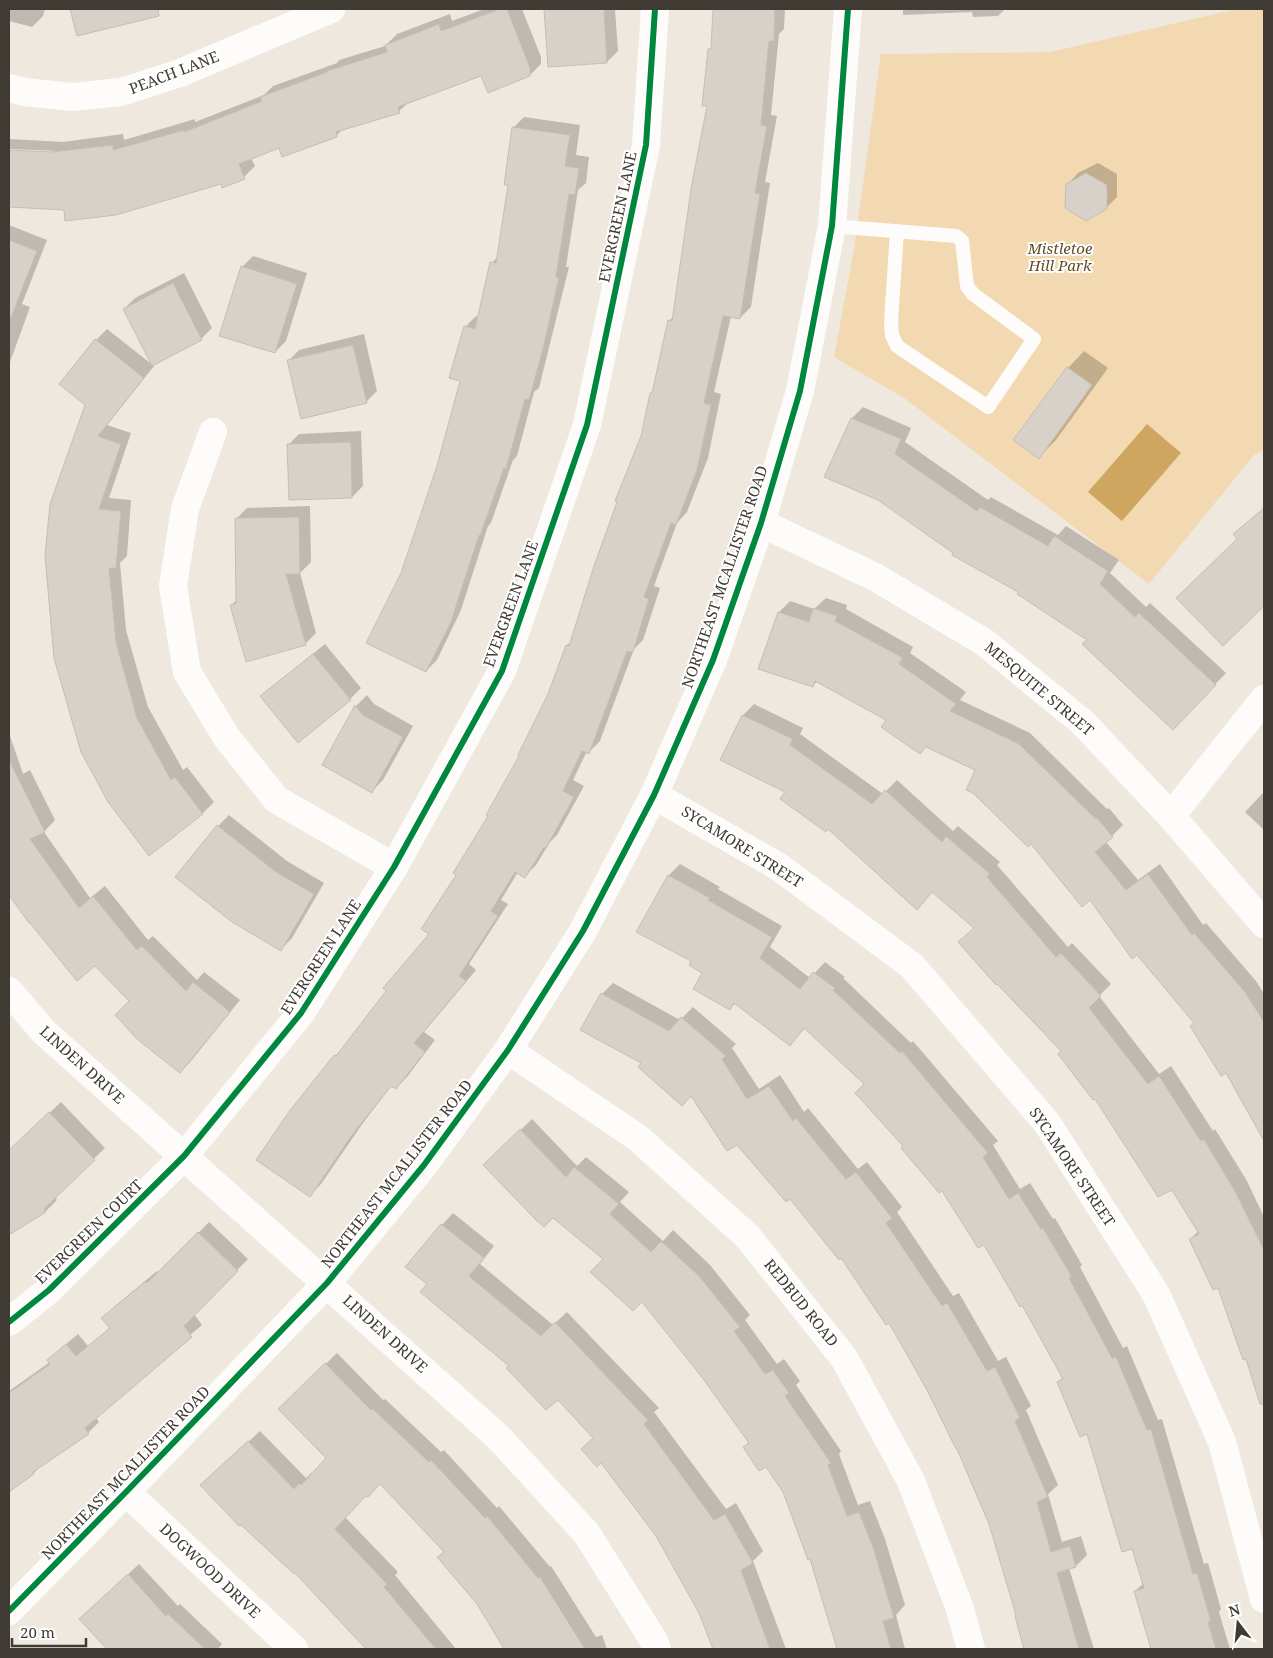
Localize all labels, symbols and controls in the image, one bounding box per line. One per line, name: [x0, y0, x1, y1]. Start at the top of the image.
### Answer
street label: PEACH LANE: [126, 46, 221, 98]
street label: EVERGREEN LANE: [593, 149, 641, 284]
park label: Mistletoe Hill Park: [1027, 238, 1093, 275]
street label: NORTHEAST MCALLISTER ROAD: [676, 463, 772, 691]
street label: EVERGREEN LANE: [478, 538, 542, 670]
street label: MESQUITE STREET: [981, 637, 1098, 740]
street label: SYCAMORE STREET: [678, 801, 807, 892]
street label: EVERGREEN LANE: [275, 895, 365, 1018]
street label: LINDEN DRIVE: [36, 1021, 129, 1108]
street label: NORTHEAST MCALLISTER ROAD: [316, 1075, 476, 1272]
street label: SYCAMORE STREET: [1025, 1103, 1120, 1230]
street label: EVERGREEN COURT: [30, 1175, 146, 1288]
street label: REDBUD ROAD: [760, 1254, 843, 1350]
street label: LINDEN DRIVE: [339, 1290, 432, 1377]
street label: NORTHEAST MCALLISTER ROAD: [37, 1381, 214, 1563]
street label: DOGWOOD DRIVE: [156, 1518, 265, 1622]
north arrow: [1213, 1598, 1263, 1648]
text: N: [1226, 1599, 1242, 1621]
scale bar: [12, 1616, 86, 1648]
text: 20 m: [20, 1622, 55, 1642]

